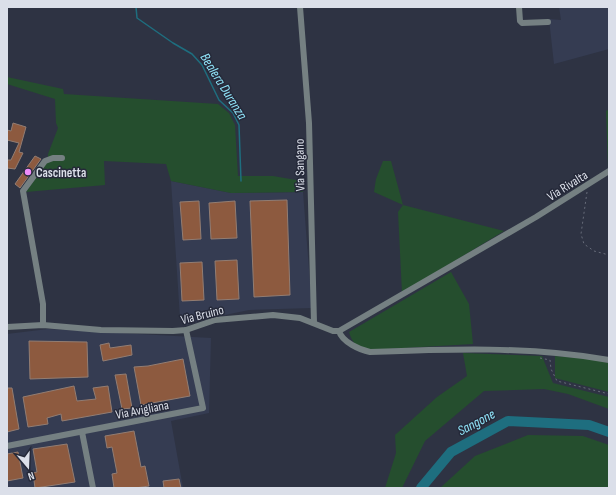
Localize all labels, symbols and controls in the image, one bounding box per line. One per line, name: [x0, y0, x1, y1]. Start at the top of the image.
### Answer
water label: Bealera Duranza: [196, 50, 251, 123]
street label: Via Sangano: [292, 139, 308, 191]
place label: Cascinetta: [36, 165, 86, 181]
marker: Cascinetta: [23, 167, 33, 177]
street label: Via Rivalta: [544, 167, 591, 205]
street label: Via Bruino: [179, 302, 225, 328]
street label: Via Avigliana: [114, 397, 170, 423]
water label: Sangone: [455, 405, 498, 439]
north arrow: [8, 447, 48, 487]
text: N: [26, 469, 36, 483]

